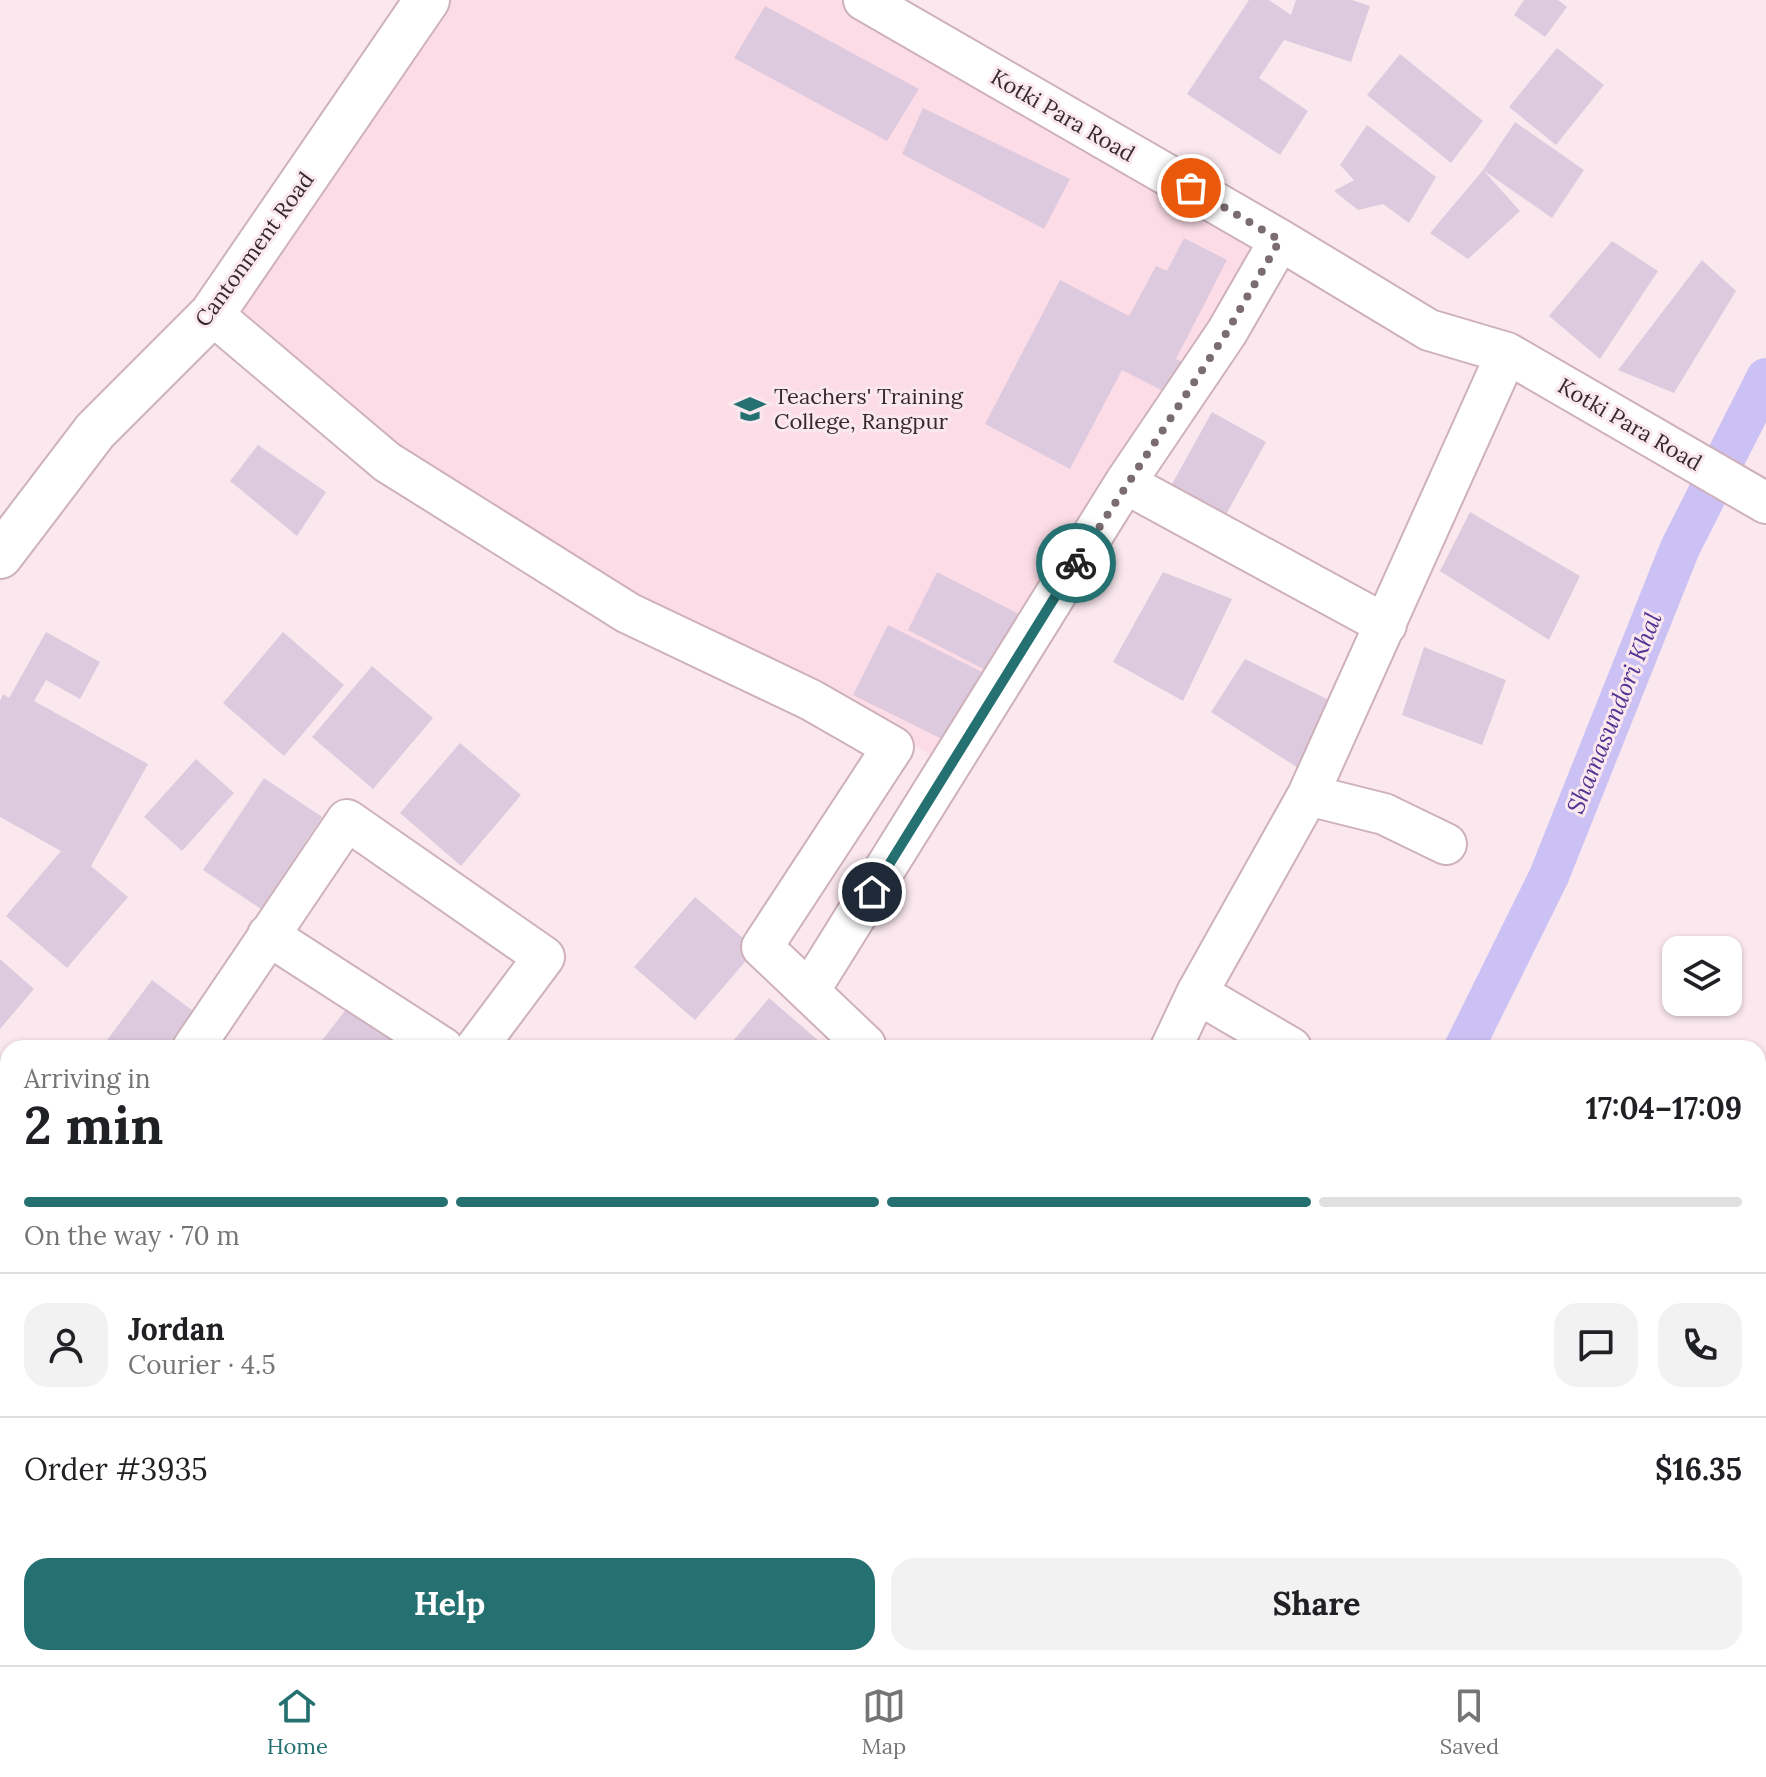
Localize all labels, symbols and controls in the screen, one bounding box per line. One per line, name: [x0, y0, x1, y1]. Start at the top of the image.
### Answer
street label: Kotki Para Road: [986, 62, 1140, 168]
pin: [1157, 154, 1225, 222]
street label: Cantonment Road: [188, 166, 320, 332]
icon: bag: [1169, 166, 1213, 210]
street label: Kotki Para Road: [1553, 371, 1707, 477]
place label: Teachers' Training College, Rangpur: [774, 382, 964, 435]
school or university icon: Teachers' Training College, Rangpur: [733, 392, 767, 426]
courier: [1036, 523, 1116, 603]
icon: bike: [1054, 541, 1098, 585]
water label: Shamasundori Khal: [1559, 608, 1669, 818]
pin: [838, 858, 906, 926]
icon: home: [850, 870, 894, 914]
map controls: [1662, 936, 1742, 1016]
button: layers: [1662, 936, 1742, 1016]
text: Arriving in: [24, 1062, 151, 1095]
text: 17:04–17:09: [1586, 1089, 1742, 1127]
text: 2 min: [24, 1092, 163, 1158]
text: On the way · 70 m: [24, 1219, 240, 1252]
button: person: [24, 1303, 108, 1387]
button: chat: [1554, 1303, 1638, 1387]
button: phone: [1658, 1303, 1742, 1387]
text: Jordan: [128, 1310, 225, 1348]
text: Courier · 4.5: [128, 1348, 276, 1381]
text: Order #3935: [24, 1450, 208, 1488]
text: $16.35: [1655, 1450, 1742, 1488]
button: Help: [24, 1558, 875, 1650]
button: Share: [891, 1558, 1742, 1650]
tab: Home: [267, 1684, 328, 1760]
tab: Map: [861, 1684, 906, 1760]
tab: Saved: [1440, 1684, 1499, 1760]

